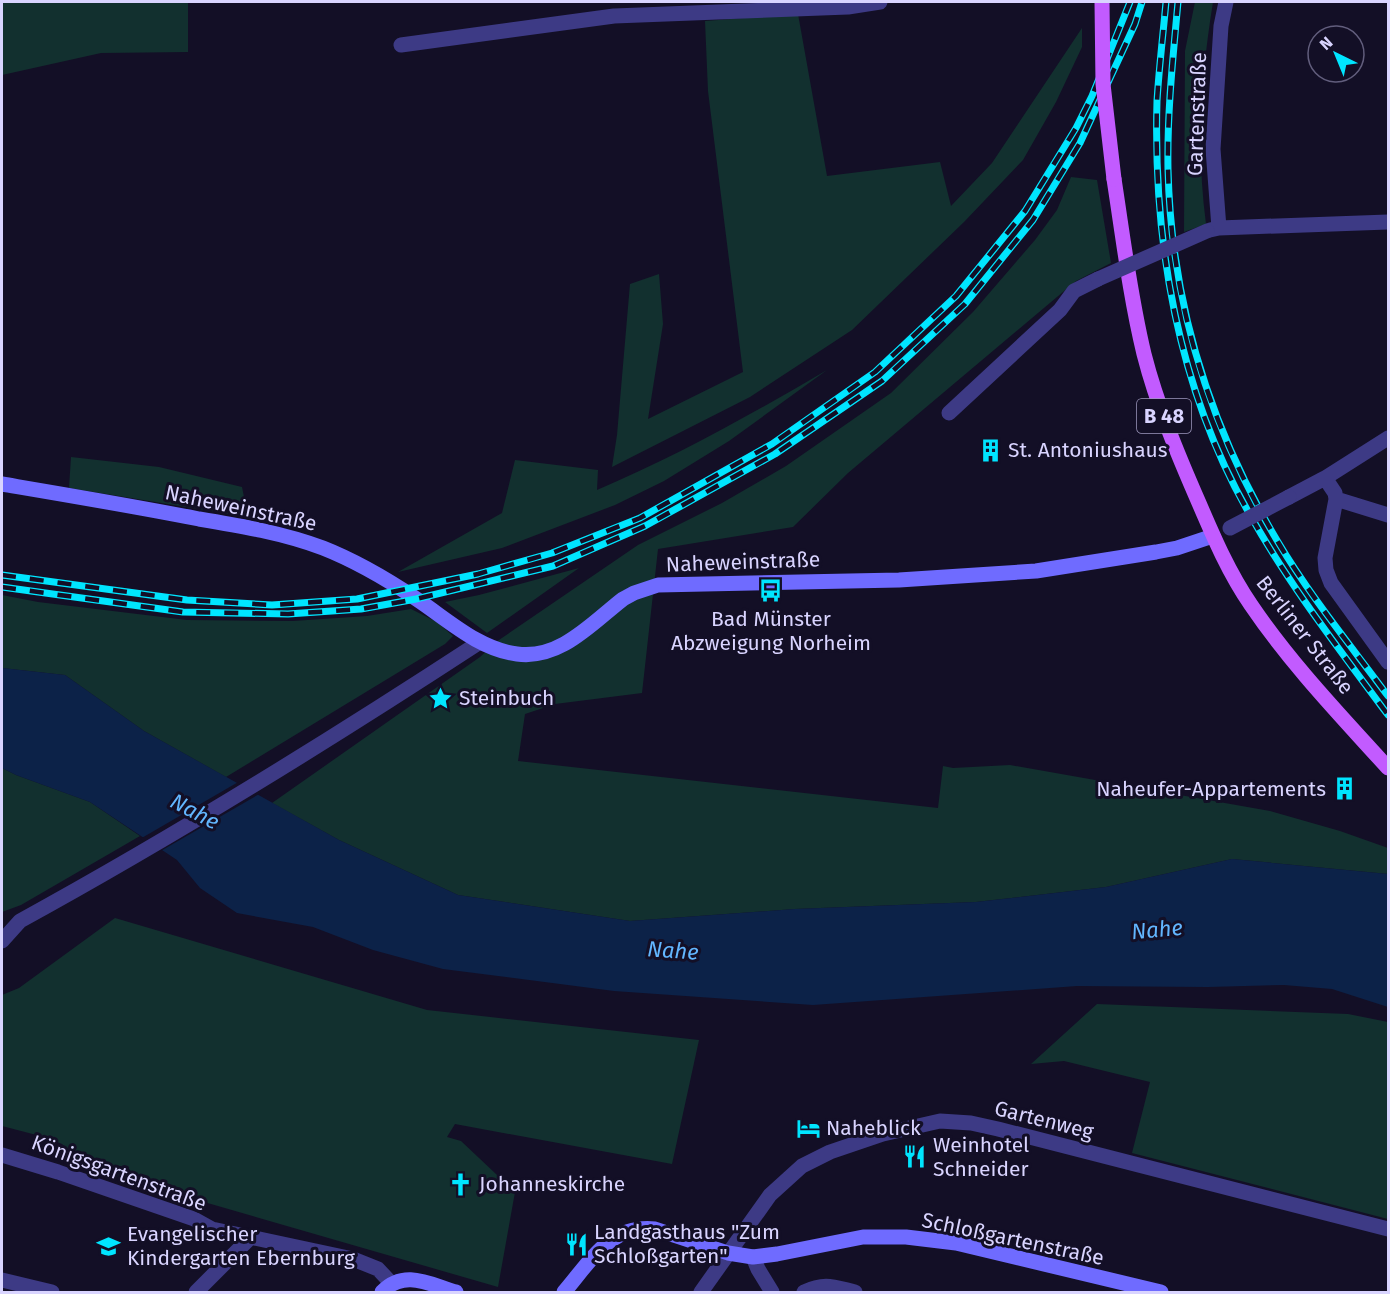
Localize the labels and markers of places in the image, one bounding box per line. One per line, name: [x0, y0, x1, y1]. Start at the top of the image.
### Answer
building icon: St. Antoniushaus: [977, 437, 1003, 463]
place label: St. Antoniushaus: [1008, 437, 1168, 463]
bus stop icon: Bad Münster Abzweigung Norheim: [758, 578, 784, 604]
place label: Bad Münster Abzweigung Norheim: [671, 606, 871, 656]
place icon: Steinbuch: [428, 685, 454, 711]
place label: Steinbuch: [459, 685, 554, 711]
place label: Naheufer-Appartements: [1096, 776, 1326, 802]
building icon: Naheufer-Appartements: [1331, 776, 1357, 802]
hotel icon: Naheblick: [795, 1115, 821, 1141]
place label: Naheblick: [826, 1115, 921, 1141]
place label: Weinhotel Schneider: [933, 1132, 1029, 1182]
restaurant icon: Weinhotel Schneider: [902, 1144, 928, 1170]
church icon: Johanneskirche: [448, 1171, 474, 1197]
place label: Johanneskirche: [479, 1171, 625, 1197]
place label: Landgasthaus "Zum Schloßgarten": [594, 1219, 780, 1269]
place label: Evangelischer Kindergarten Ebernburg: [127, 1221, 355, 1271]
restaurant icon: Landgasthaus "Zum Schloßgarten": [563, 1231, 589, 1257]
school or university icon: Evangelischer Kindergarten Ebernburg: [96, 1233, 122, 1259]

